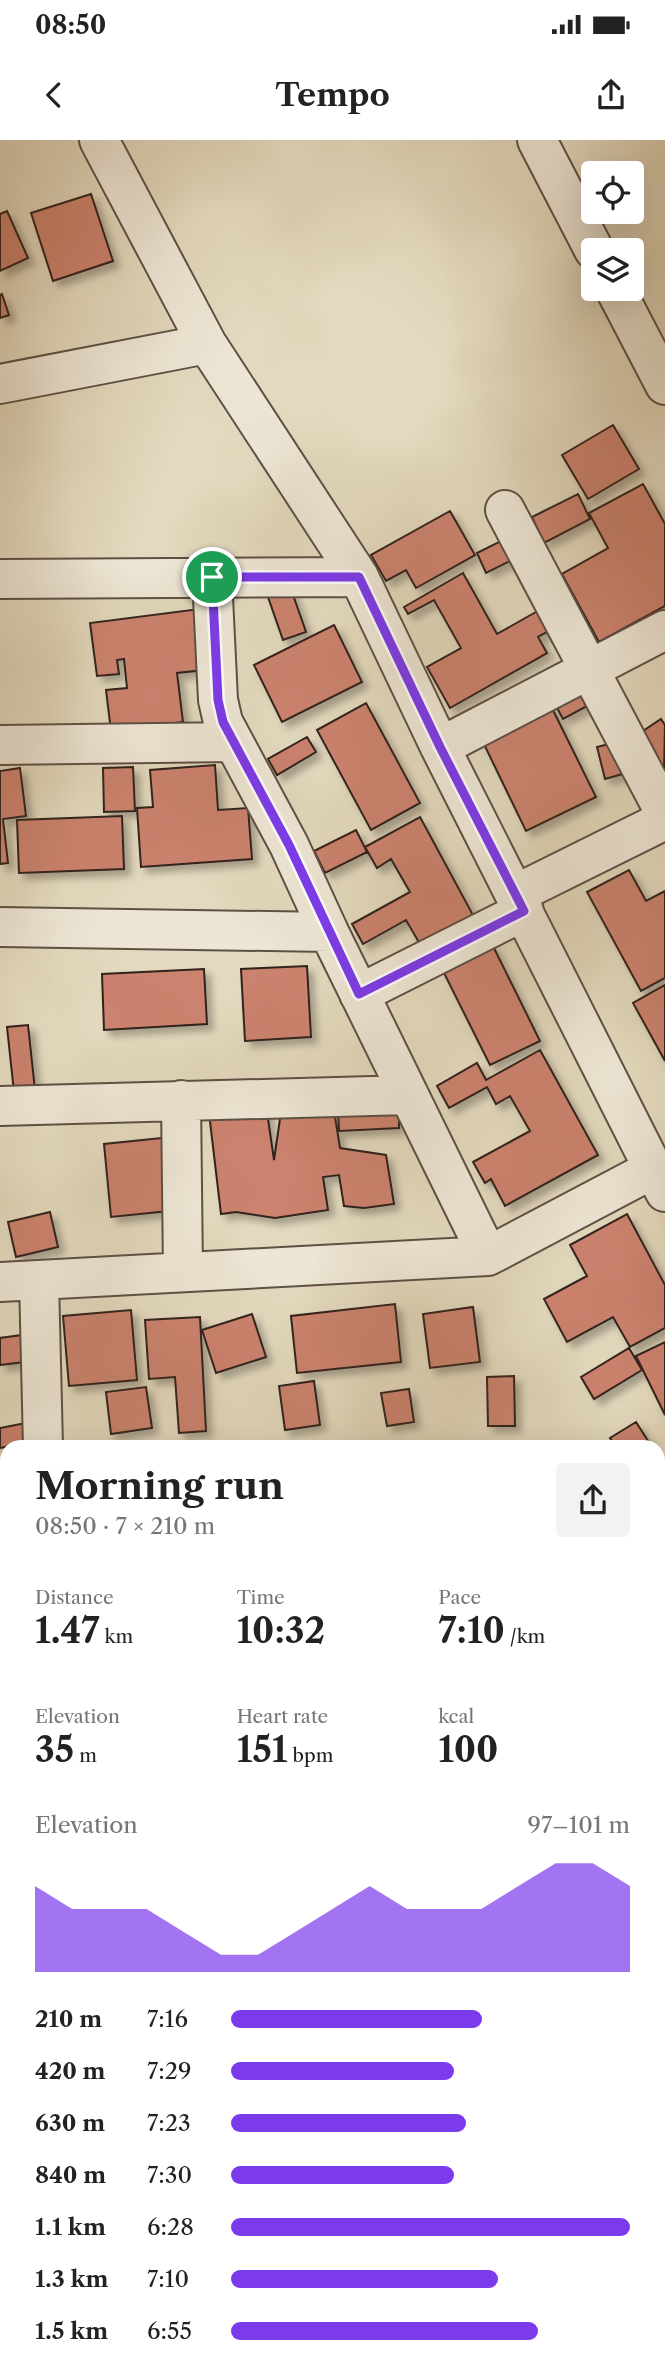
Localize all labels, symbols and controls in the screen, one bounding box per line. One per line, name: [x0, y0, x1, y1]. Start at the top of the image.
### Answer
text: 08:50: [35, 9, 106, 41]
text: Tempo: [275, 75, 390, 114]
icon: back: [35, 76, 73, 114]
icon: share: [592, 76, 630, 114]
map controls: [581, 161, 644, 301]
button: locate: [581, 161, 644, 224]
button: layers: [581, 238, 644, 301]
pin: [182, 547, 242, 607]
icon: arrive: [193, 558, 231, 596]
text: Morning run: [35, 1462, 284, 1509]
button: share: [556, 1463, 630, 1537]
text: 08:50 · 7 × 210 m: [35, 1512, 215, 1540]
text: Distance: [35, 1586, 114, 1609]
text: Time: [237, 1586, 285, 1609]
text: Pace: [438, 1586, 481, 1609]
text: 1.47: [35, 1609, 99, 1652]
text: 10:32: [237, 1609, 325, 1652]
text: 7:10: [438, 1609, 505, 1652]
text: km: [99, 1625, 133, 1648]
text: /km: [505, 1625, 545, 1648]
text: Elevation: [35, 1705, 120, 1728]
text: Heart rate: [237, 1705, 328, 1728]
text: kcal: [438, 1705, 474, 1728]
text: 35: [35, 1728, 74, 1771]
text: 151: [237, 1728, 287, 1771]
text: 100: [438, 1728, 498, 1771]
text: m: [74, 1744, 97, 1767]
text: bpm: [287, 1744, 333, 1767]
text: Elevation: [35, 1811, 138, 1839]
text: 97–101 m: [527, 1811, 630, 1839]
text: 210 m: [35, 2005, 102, 2033]
text: 7:16: [147, 2005, 188, 2033]
text: 420 m: [35, 2057, 106, 2085]
text: 7:29: [147, 2057, 191, 2085]
text: 630 m: [35, 2109, 105, 2137]
text: 7:23: [147, 2109, 191, 2137]
text: 840 m: [35, 2161, 106, 2189]
text: 7:30: [147, 2161, 192, 2189]
text: 1.1 km: [35, 2213, 106, 2241]
text: 6:28: [147, 2213, 194, 2241]
text: 1.3 km: [35, 2265, 109, 2293]
text: 7:10: [147, 2265, 189, 2293]
text: 1.5 km: [35, 2317, 108, 2345]
text: 6:55: [147, 2317, 192, 2345]

